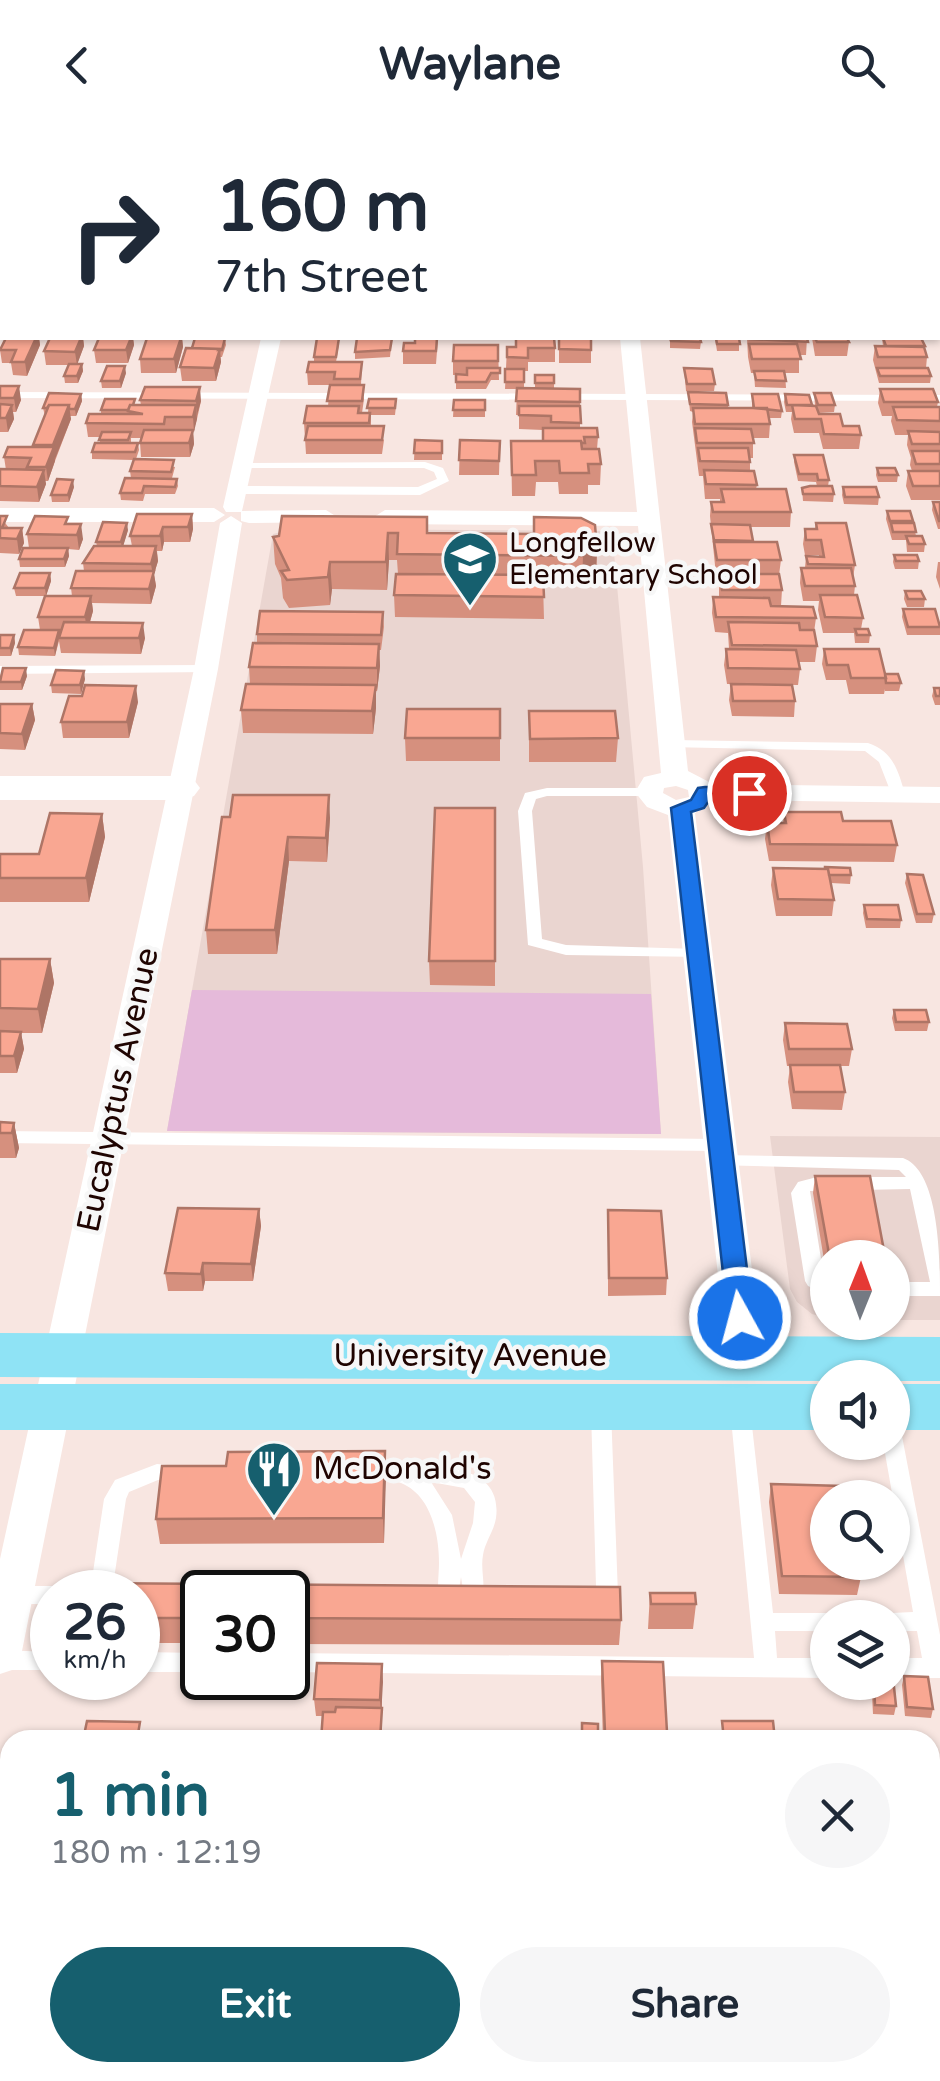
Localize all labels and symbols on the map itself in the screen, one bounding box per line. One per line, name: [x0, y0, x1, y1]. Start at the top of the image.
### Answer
place label: Longfellow Elementary School: [509, 526, 758, 592]
school or university icon: Longfellow Elementary School: [440, 529, 500, 608]
pin: [707, 751, 792, 836]
street label: Eucalyptus Avenue: [69, 944, 167, 1236]
north arrow: [810, 1240, 910, 1340]
position arrow: [688, 1266, 792, 1370]
street label: University Avenue: [333, 1337, 607, 1375]
restaurant icon: McDonald's: [244, 1439, 304, 1518]
place label: McDonald's: [313, 1450, 492, 1488]
speed limit sign: 30: [180, 1570, 310, 1700]

